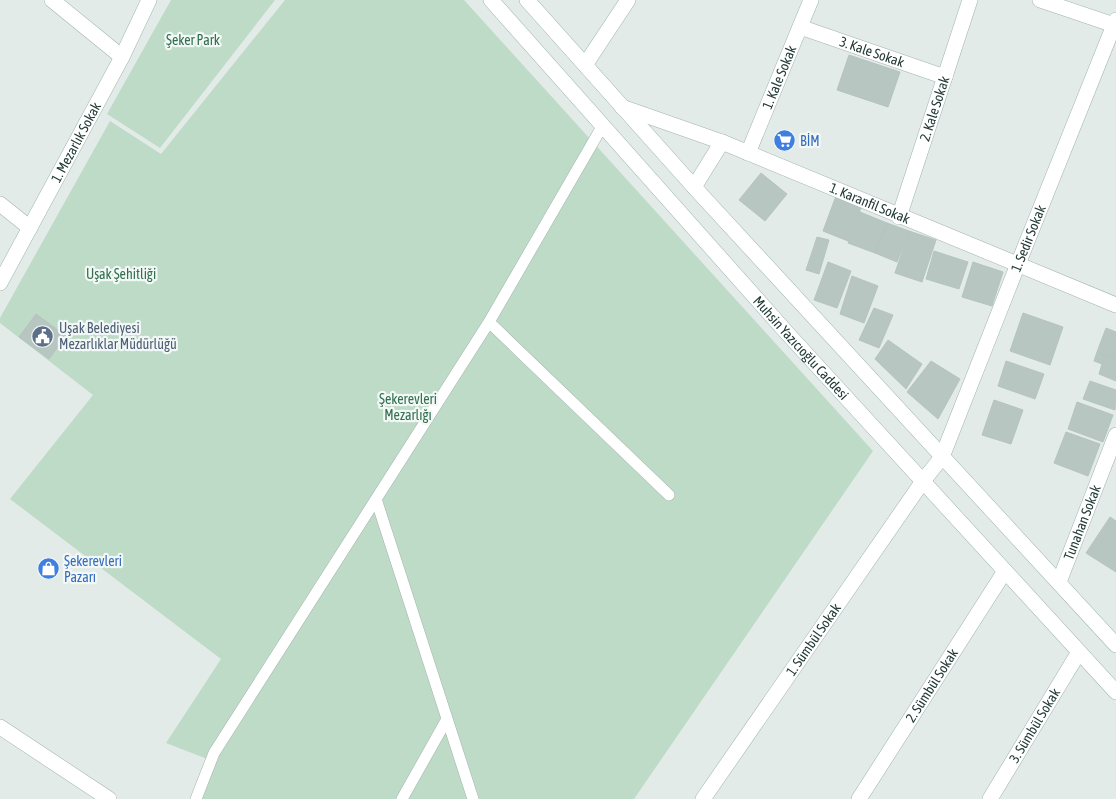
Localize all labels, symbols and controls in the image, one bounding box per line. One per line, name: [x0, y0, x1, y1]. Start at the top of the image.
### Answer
park label: Şeker Park: [166, 32, 220, 48]
street label: 3. Kale Sokak: [837, 33, 906, 70]
street label: 1. Kale Sokak: [759, 43, 799, 111]
street label: 2. Kale Sokak: [916, 74, 953, 143]
street label: 1. Mezarlık Sokak: [48, 99, 104, 185]
supermarket icon: BİM: [772, 129, 796, 153]
place label: BİM: [800, 133, 820, 149]
street label: 1. Karanfil Sokak: [827, 179, 912, 227]
street label: 1. Sedir Sokak: [1008, 203, 1049, 274]
park label: Uşak Şehitliği: [86, 266, 156, 282]
street label: Muhsin Yazıcıoğlu Caddesi: [750, 293, 852, 403]
place label: Uşak Belediyesi Mezarlıklar Müdürlüğü: [59, 320, 177, 352]
public building icon: Uşak Belediyesi Mezarlıklar Müdürlüğü: [31, 324, 55, 348]
park label: Şekerevleri Mezarlığı: [379, 391, 437, 423]
street label: Tunahan Sokak: [1060, 483, 1104, 562]
place label: Şekerevleri Pazarı: [64, 553, 122, 585]
shop icon: Şekerevleri Pazarı: [36, 557, 60, 581]
street label: 1. Sümbül Sokak: [783, 600, 844, 679]
street label: 2. Sümbül Sokak: [902, 646, 961, 725]
street label: 3. Sümbül Sokak: [1006, 685, 1063, 766]

